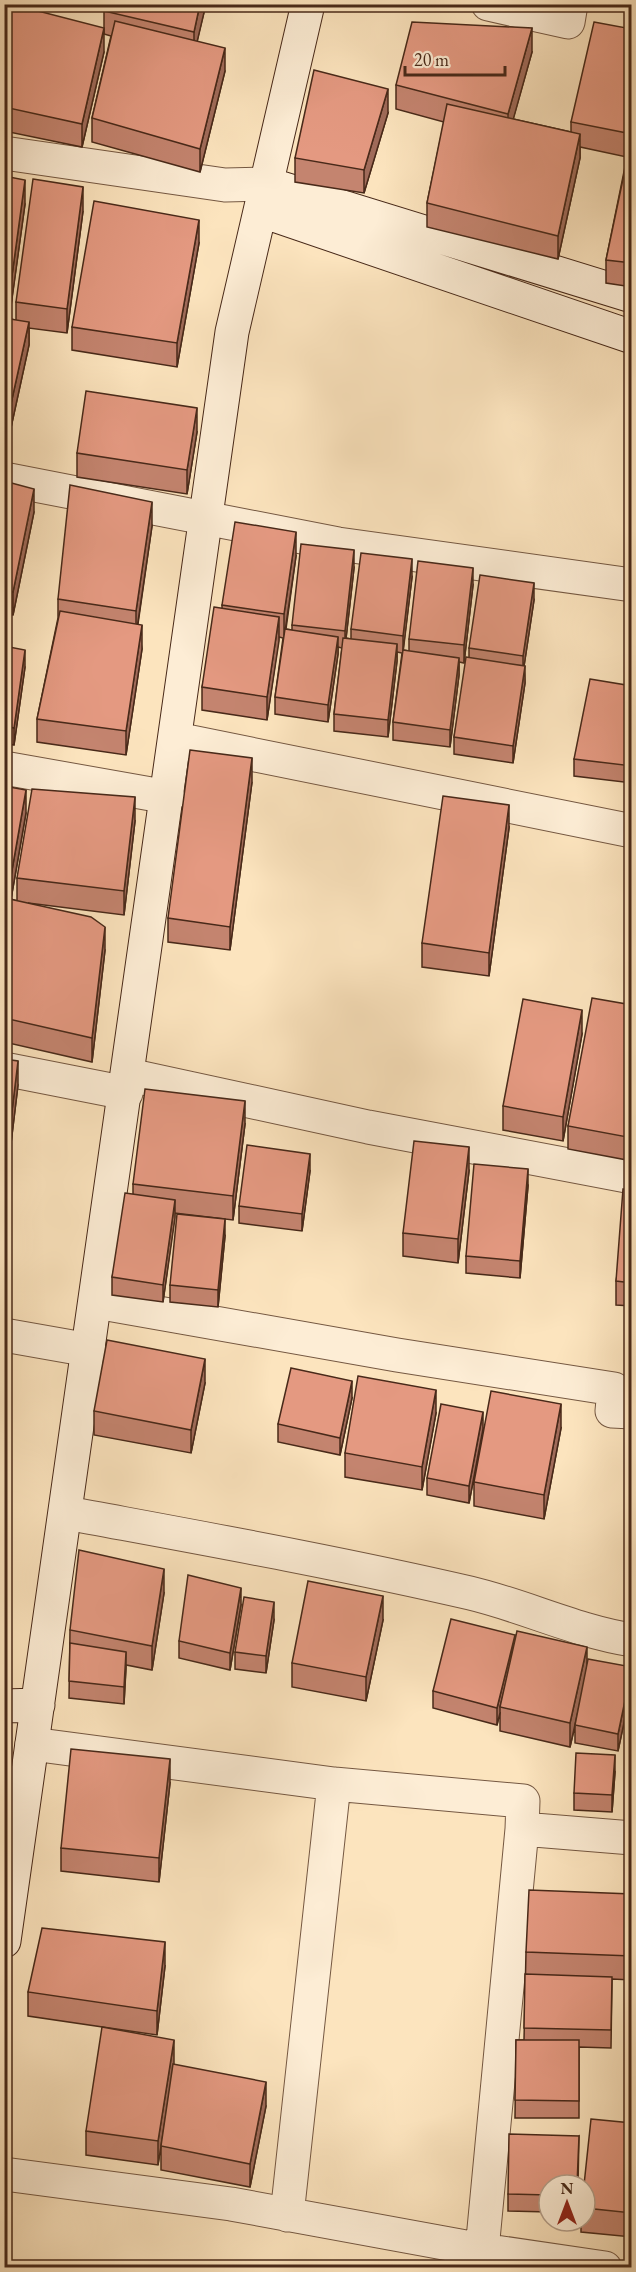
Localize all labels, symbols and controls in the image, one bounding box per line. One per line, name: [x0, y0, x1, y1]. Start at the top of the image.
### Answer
scale bar: [405, 39, 506, 77]
text: 20 m: [414, 48, 449, 71]
north arrow: [537, 2173, 597, 2233]
text: N: [561, 2178, 574, 2199]

